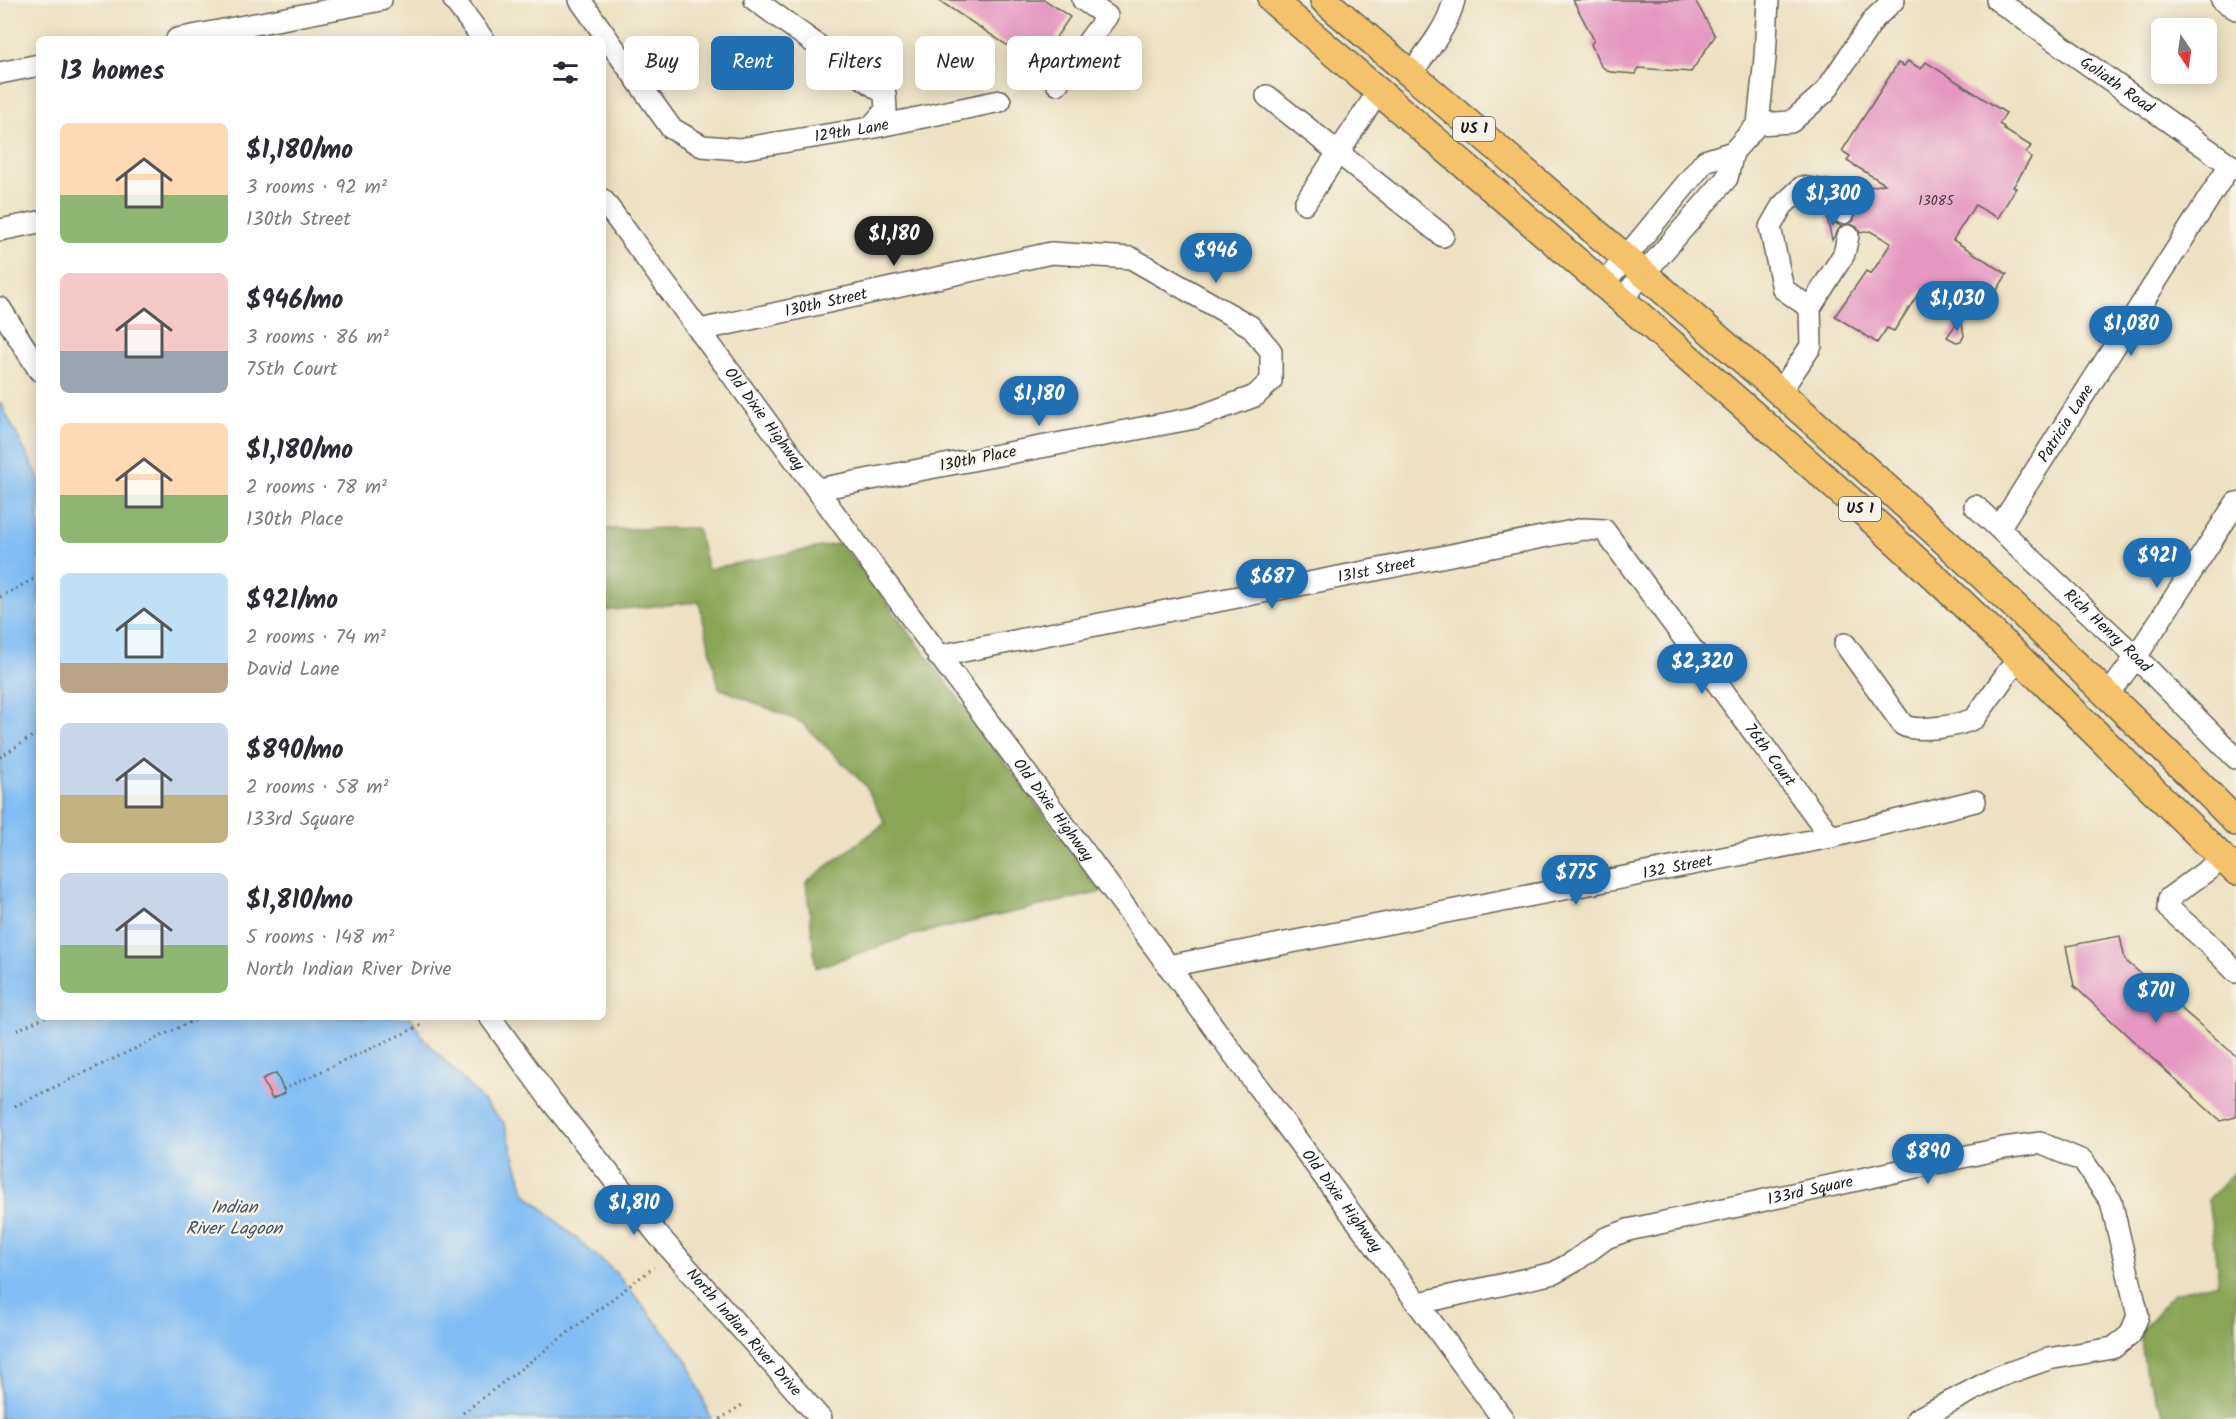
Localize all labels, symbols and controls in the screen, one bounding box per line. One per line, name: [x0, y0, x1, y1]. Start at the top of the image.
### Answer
north arrow: [2151, 18, 2217, 84]
map controls: [2151, 18, 2217, 84]
chip: Buy: [624, 36, 699, 90]
chip: Rent: [711, 36, 794, 90]
chip: Filters: [806, 36, 903, 90]
chip: New: [915, 36, 995, 90]
chip: Apartment: [1007, 36, 1142, 90]
street label: Goliath Road: [2075, 50, 2160, 120]
text: 13 homes: [60, 51, 165, 93]
icon: filters: [549, 56, 582, 89]
street label: 129th Lane: [812, 112, 891, 149]
road number: US 1: [1453, 117, 1495, 141]
text: $1,180/mo: [246, 130, 353, 172]
icon: home: [108, 147, 180, 219]
text: 3 rooms · 92 m²: [246, 172, 387, 204]
pin: $1,300: [1784, 176, 1882, 227]
text: $1,300: [1806, 179, 1860, 211]
house number: 13085: [1918, 190, 1955, 212]
text: 130th Street: [246, 204, 351, 236]
pin: $1,180: [845, 216, 943, 267]
text: $1,180: [868, 219, 920, 251]
pin: $946: [1180, 233, 1252, 284]
text: $946: [1194, 236, 1238, 268]
text: $946/mo: [246, 280, 343, 322]
street label: 130th Street: [782, 281, 870, 324]
pin: $1,030: [1908, 281, 2006, 332]
text: $1,030: [1930, 284, 1984, 316]
icon: home: [108, 297, 180, 369]
pin: $1,080: [2082, 306, 2180, 357]
text: $1,080: [2103, 309, 2159, 341]
text: 3 rooms · 86 m²: [246, 322, 389, 354]
text: 75th Court: [246, 354, 337, 386]
street label: Old Dixie Highway: [718, 362, 811, 476]
pin: $1,180: [990, 376, 1088, 427]
text: $1,180: [1013, 379, 1065, 411]
street label: Patricia Lane: [2031, 379, 2100, 467]
text: $1,180/mo: [246, 430, 353, 472]
street label: 130th Place: [937, 439, 1019, 479]
icon: home: [108, 447, 180, 519]
text: 2 rooms · 78 m²: [246, 472, 387, 504]
road number: US 1: [1839, 497, 1881, 521]
text: 130th Place: [246, 504, 343, 536]
pin: $921: [2121, 538, 2193, 589]
text: $921: [2137, 541, 2177, 573]
street label: 131st Street: [1335, 550, 1419, 590]
pin: $687: [1236, 559, 1308, 610]
text: $687: [1250, 562, 1294, 594]
text: $921/mo: [246, 580, 338, 622]
street label: Rich Henry Road: [2058, 583, 2158, 679]
icon: home: [108, 597, 180, 669]
text: 2 rooms · 74 m²: [246, 622, 386, 654]
pin: $2,320: [1653, 644, 1751, 695]
text: $2,320: [1671, 647, 1733, 679]
text: David Lane: [246, 654, 339, 686]
street label: 76th Court: [1738, 718, 1803, 792]
text: $890/mo: [246, 730, 344, 772]
icon: home: [108, 747, 180, 819]
street label: Old Dixie Highway: [1007, 753, 1100, 867]
text: 2 rooms · 58 m²: [246, 772, 388, 804]
text: 133rd Square: [246, 804, 354, 836]
street label: 132 Street: [1640, 848, 1715, 886]
pin: $775: [1540, 855, 1612, 906]
text: $775: [1556, 858, 1596, 890]
text: $1,810/mo: [246, 880, 353, 922]
icon: home: [108, 897, 180, 969]
text: 5 rooms · 148 m²: [246, 922, 394, 954]
text: North Indian River Drive: [246, 954, 452, 986]
pin: $701: [2120, 973, 2192, 1024]
text: $701: [2137, 976, 2175, 1008]
pin: $890: [1892, 1134, 1964, 1185]
text: $890: [1906, 1137, 1950, 1169]
street label: Old Dixie Highway: [1295, 1144, 1389, 1258]
street label: 133rd Square: [1765, 1169, 1855, 1212]
pin: $1,810: [585, 1185, 683, 1236]
text: $1,810: [608, 1188, 660, 1220]
water label: Indian River Lagoon: [186, 1194, 284, 1244]
street label: North Indian River Drive: [680, 1262, 808, 1402]

